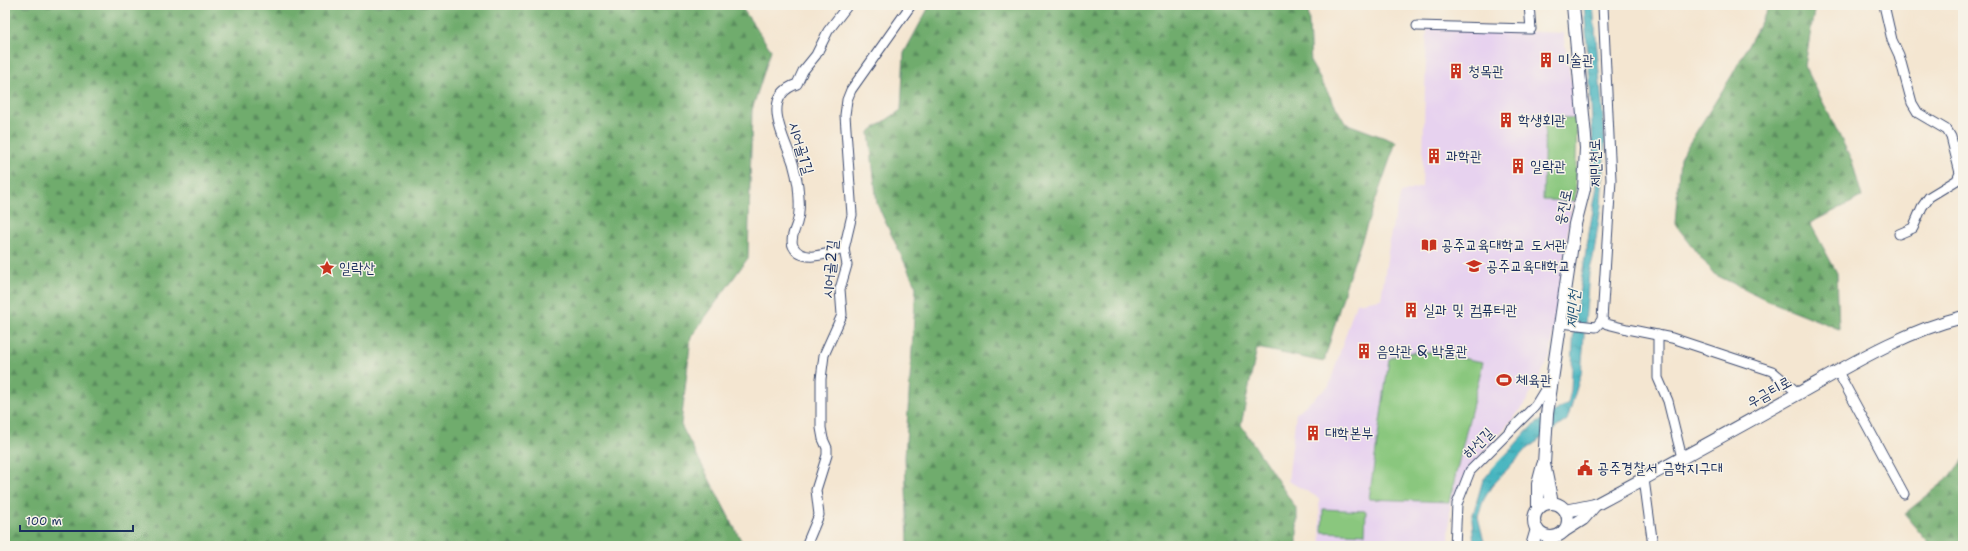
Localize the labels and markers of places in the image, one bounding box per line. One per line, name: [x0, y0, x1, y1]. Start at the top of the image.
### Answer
place label: 미술관: [1558, 50, 1594, 70]
building icon: 미술관: [1537, 51, 1555, 69]
place label: 청목관: [1468, 61, 1504, 81]
building icon: 청목관: [1447, 62, 1465, 80]
place label: 학생회관: [1518, 110, 1566, 130]
building icon: 학생회관: [1497, 111, 1515, 129]
place label: 과학관: [1446, 146, 1482, 166]
building icon: 과학관: [1425, 147, 1443, 165]
place label: 일락관: [1530, 156, 1566, 176]
building icon: 일락관: [1509, 157, 1527, 175]
place label: 공주교육대학교 도서관: [1441, 235, 1567, 255]
library icon: 공주교육대학교 도서관: [1420, 236, 1438, 254]
place label: 공주교육대학교: [1486, 256, 1571, 276]
school or university icon: 공주교육대학교: [1465, 257, 1483, 275]
place label: 일락산: [339, 258, 375, 278]
place icon: 일락산: [318, 259, 336, 277]
place label: 실과 및 컴퓨터관: [1423, 300, 1518, 320]
building icon: 실과 및 컴퓨터관: [1402, 301, 1420, 319]
place label: 음악관 & 박물관: [1376, 341, 1468, 361]
building icon: 음악관 & 박물관: [1355, 342, 1373, 360]
place label: 체육관: [1516, 370, 1552, 390]
sports icon: 체육관: [1495, 371, 1513, 389]
place label: 대학본부: [1325, 423, 1373, 443]
building icon: 대학본부: [1304, 424, 1322, 442]
place label: 공주경찰서 금학지구대: [1597, 458, 1723, 478]
public building icon: 공주경찰서 금학지구대: [1576, 459, 1594, 477]

